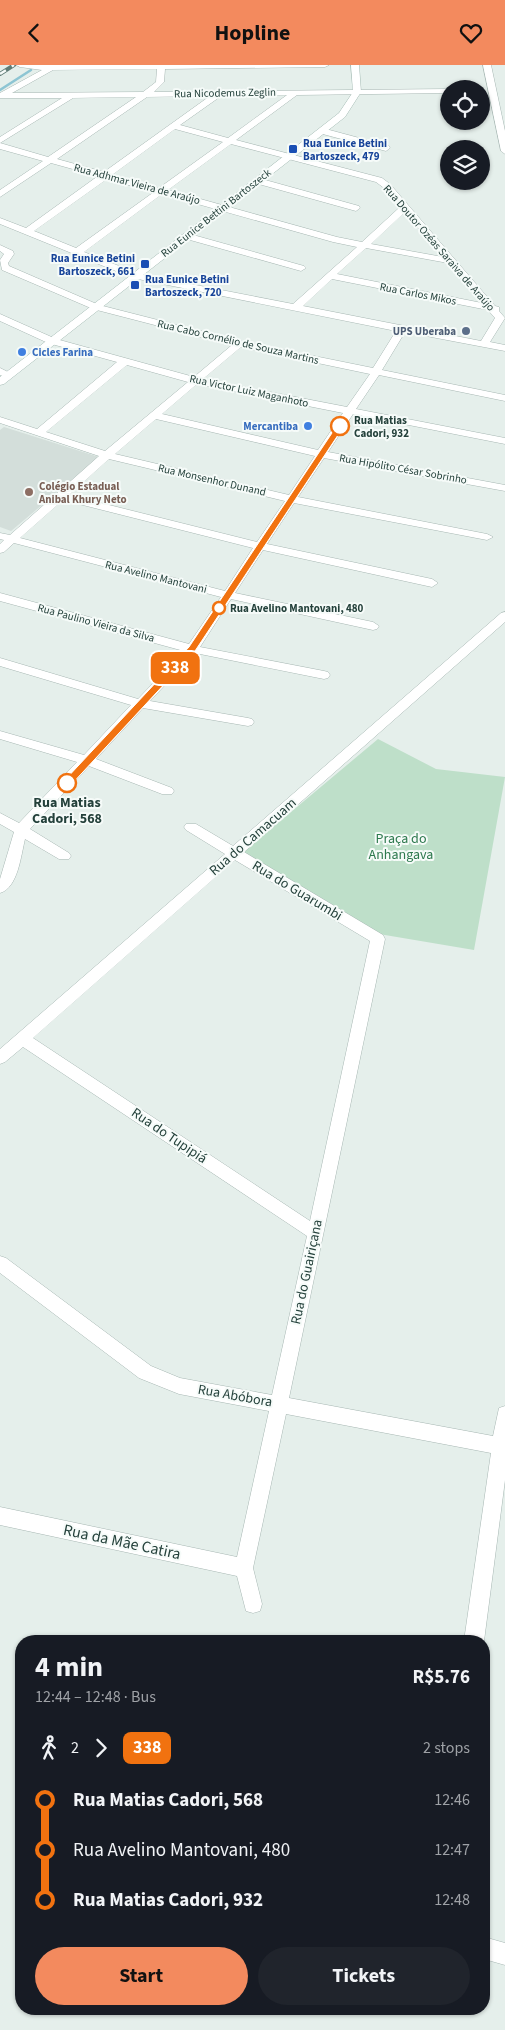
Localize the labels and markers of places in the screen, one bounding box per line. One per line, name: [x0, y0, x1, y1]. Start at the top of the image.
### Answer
place label: Rua Eunice Betini Bartoszeck, 479: [303, 136, 387, 164]
marker: Rua Eunice Betini Bartoszeck, 479: [287, 143, 299, 155]
place label: Rua Eunice Betini Bartoszeck, 661: [51, 251, 135, 279]
marker: Rua Eunice Betini Bartoszeck, 661: [139, 258, 151, 270]
place label: Rua Eunice Betini Bartoszeck, 720: [145, 272, 229, 300]
marker: Rua Eunice Betini Bartoszeck, 720: [129, 279, 141, 291]
place label: UPS Uberaba: [393, 324, 456, 339]
marker: UPS Uberaba: [460, 325, 472, 337]
place label: Cicles Farina: [32, 345, 93, 360]
marker: Cicles Farina: [16, 346, 28, 358]
place label: Rua Matias Cadori, 932: [354, 413, 409, 441]
marker: Rua Matias Cadori, 932: [330, 416, 350, 436]
place label: Mercantiba: [243, 419, 298, 434]
marker: Mercantiba: [302, 420, 314, 432]
place label: Colégio Estadual Anibal Khury Neto: [38, 479, 127, 507]
marker: Colégio Estadual Anibal Khury Neto: [23, 486, 35, 498]
marker: Rua Avelino Mantovani, 480: [212, 601, 226, 615]
place label: Rua Avelino Mantovani, 480: [230, 601, 364, 616]
marker: Rua Matias Cadori, 568: [57, 773, 77, 793]
place label: Rua Matias Cadori, 568: [32, 793, 102, 829]

